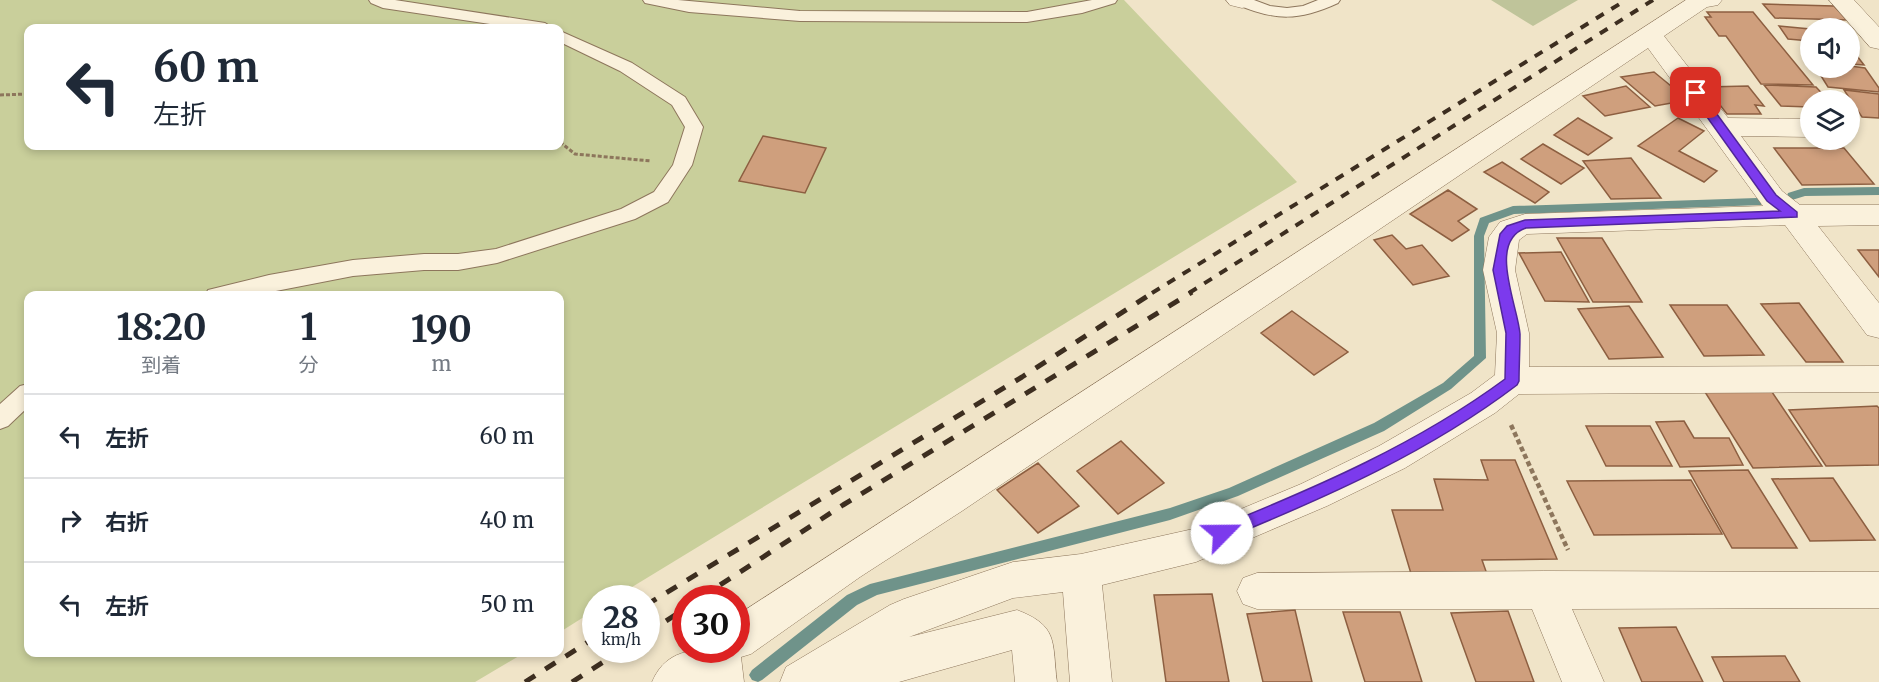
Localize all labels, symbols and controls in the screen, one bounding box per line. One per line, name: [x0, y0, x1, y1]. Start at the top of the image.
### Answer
map controls: [1800, 18, 1860, 150]
button: sound: [1800, 18, 1860, 78]
text: 60 m: [153, 41, 259, 93]
icon: left: [54, 48, 132, 126]
pin: [1670, 67, 1721, 118]
icon: arrive: [1679, 76, 1712, 109]
button: layers: [1800, 90, 1860, 150]
text: 左折: [153, 97, 207, 131]
text: 18:20: [116, 305, 207, 350]
text: 1: [300, 305, 317, 350]
text: 190: [411, 307, 472, 352]
text: m: [431, 351, 451, 376]
text: 到着: [141, 352, 181, 377]
text: 分: [299, 352, 319, 377]
icon: left: [54, 420, 87, 453]
text: 60 m: [480, 422, 534, 450]
text: 左折: [105, 424, 149, 452]
position arrow: [1190, 501, 1254, 565]
icon: right: [54, 504, 87, 537]
text: 40 m: [479, 506, 534, 534]
text: 右折: [105, 508, 149, 536]
speed limit sign: 30: [672, 585, 750, 663]
icon: left: [54, 588, 87, 621]
text: 50 m: [480, 590, 534, 618]
text: 左折: [105, 592, 149, 620]
text: 28: [603, 598, 639, 636]
text: km/h: [601, 630, 641, 649]

